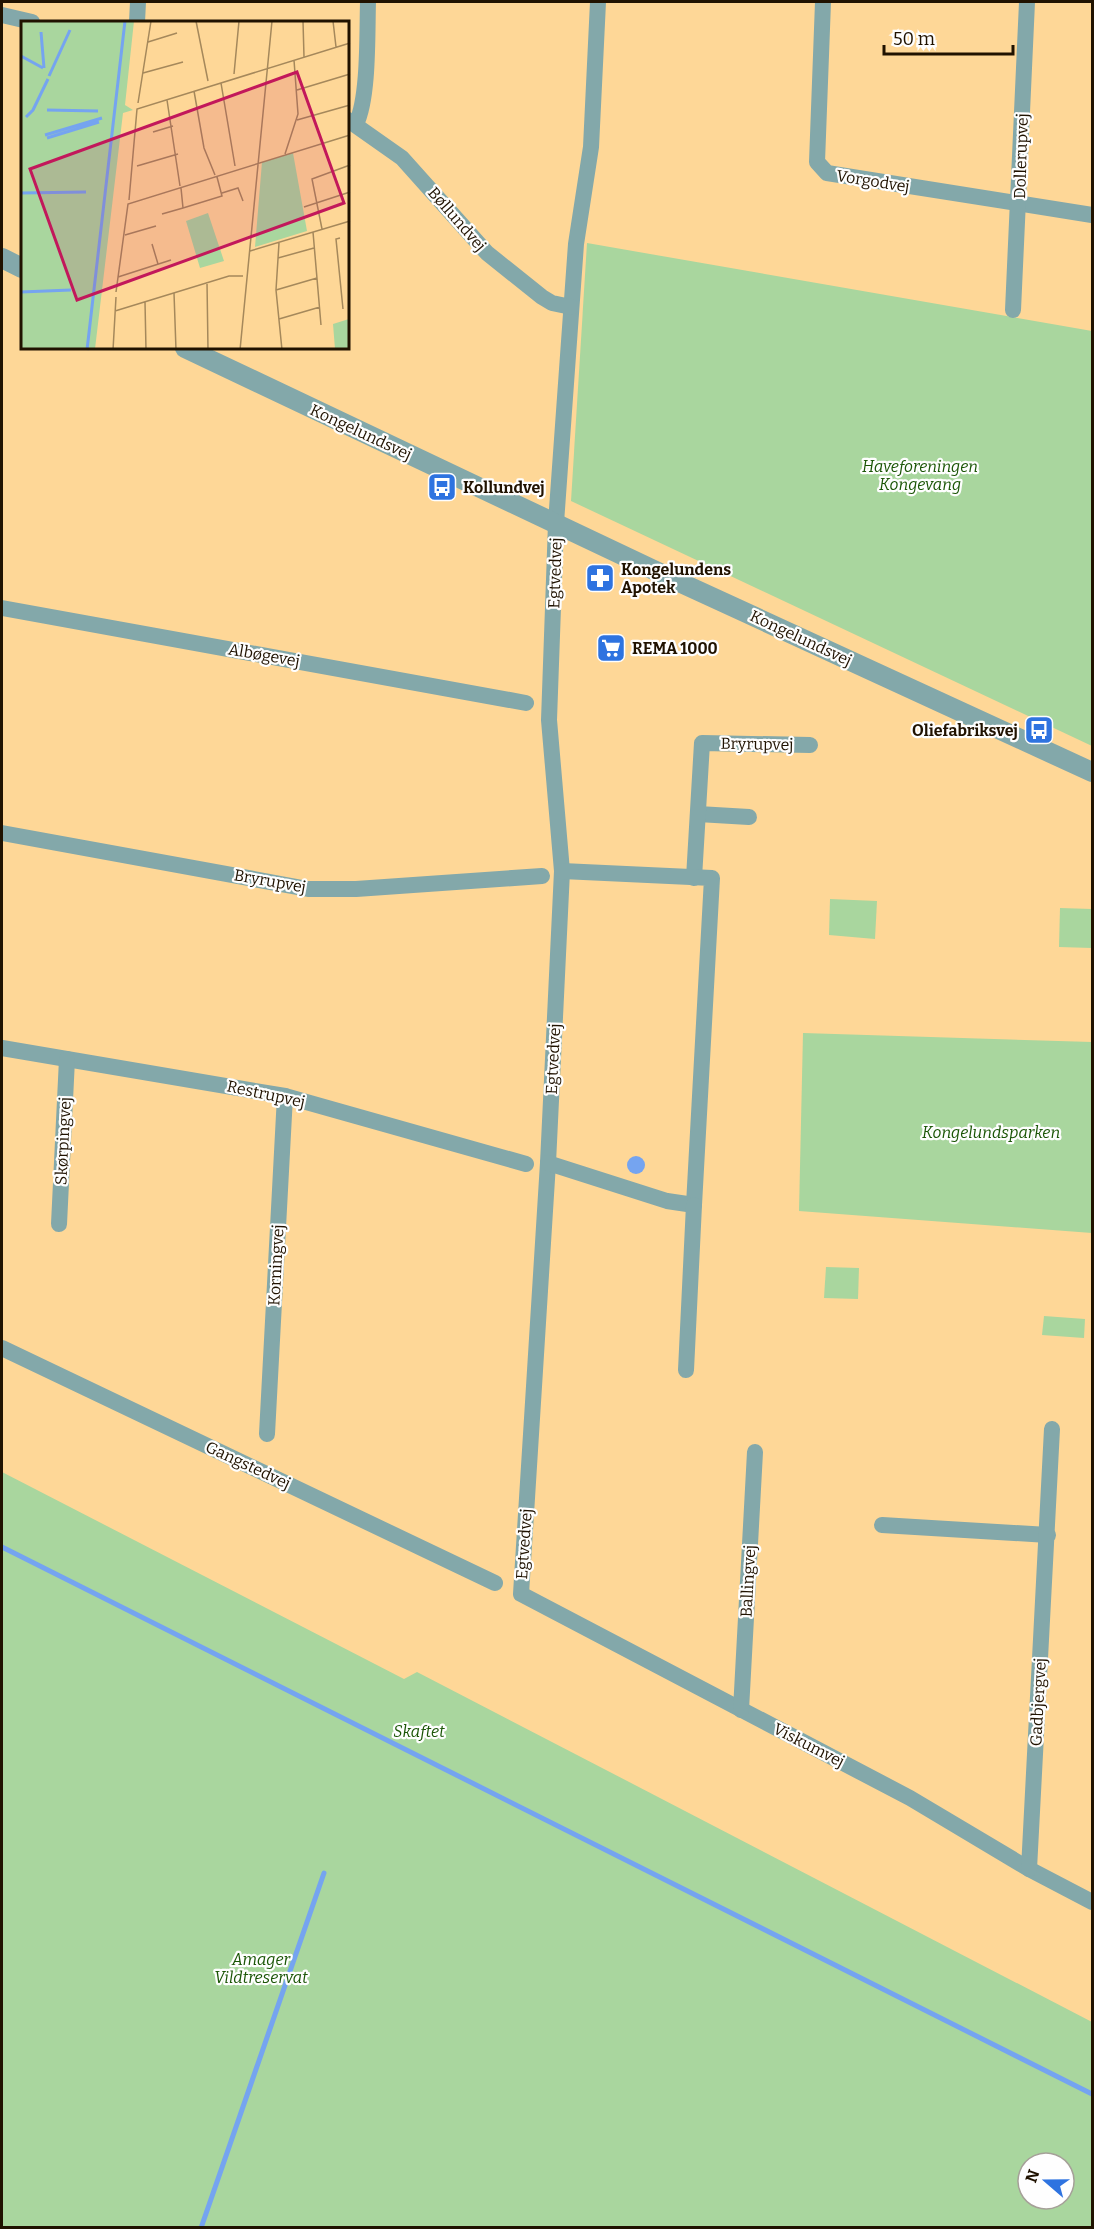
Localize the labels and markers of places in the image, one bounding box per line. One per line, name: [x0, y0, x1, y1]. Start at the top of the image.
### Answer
bus stop icon: Kollundvej: [426, 471, 458, 503]
place label: Kollundvej: [463, 478, 545, 497]
place label: Kongelundens Apotek: [621, 560, 731, 597]
pharmacy icon: Kongelundens Apotek: [584, 562, 616, 594]
supermarket icon: REMA 1000: [595, 632, 627, 664]
place label: REMA 1000: [632, 639, 718, 658]
bus stop icon: Oliefabriksvej: [1023, 714, 1055, 746]
place label: Oliefabriksvej: [912, 721, 1018, 740]

